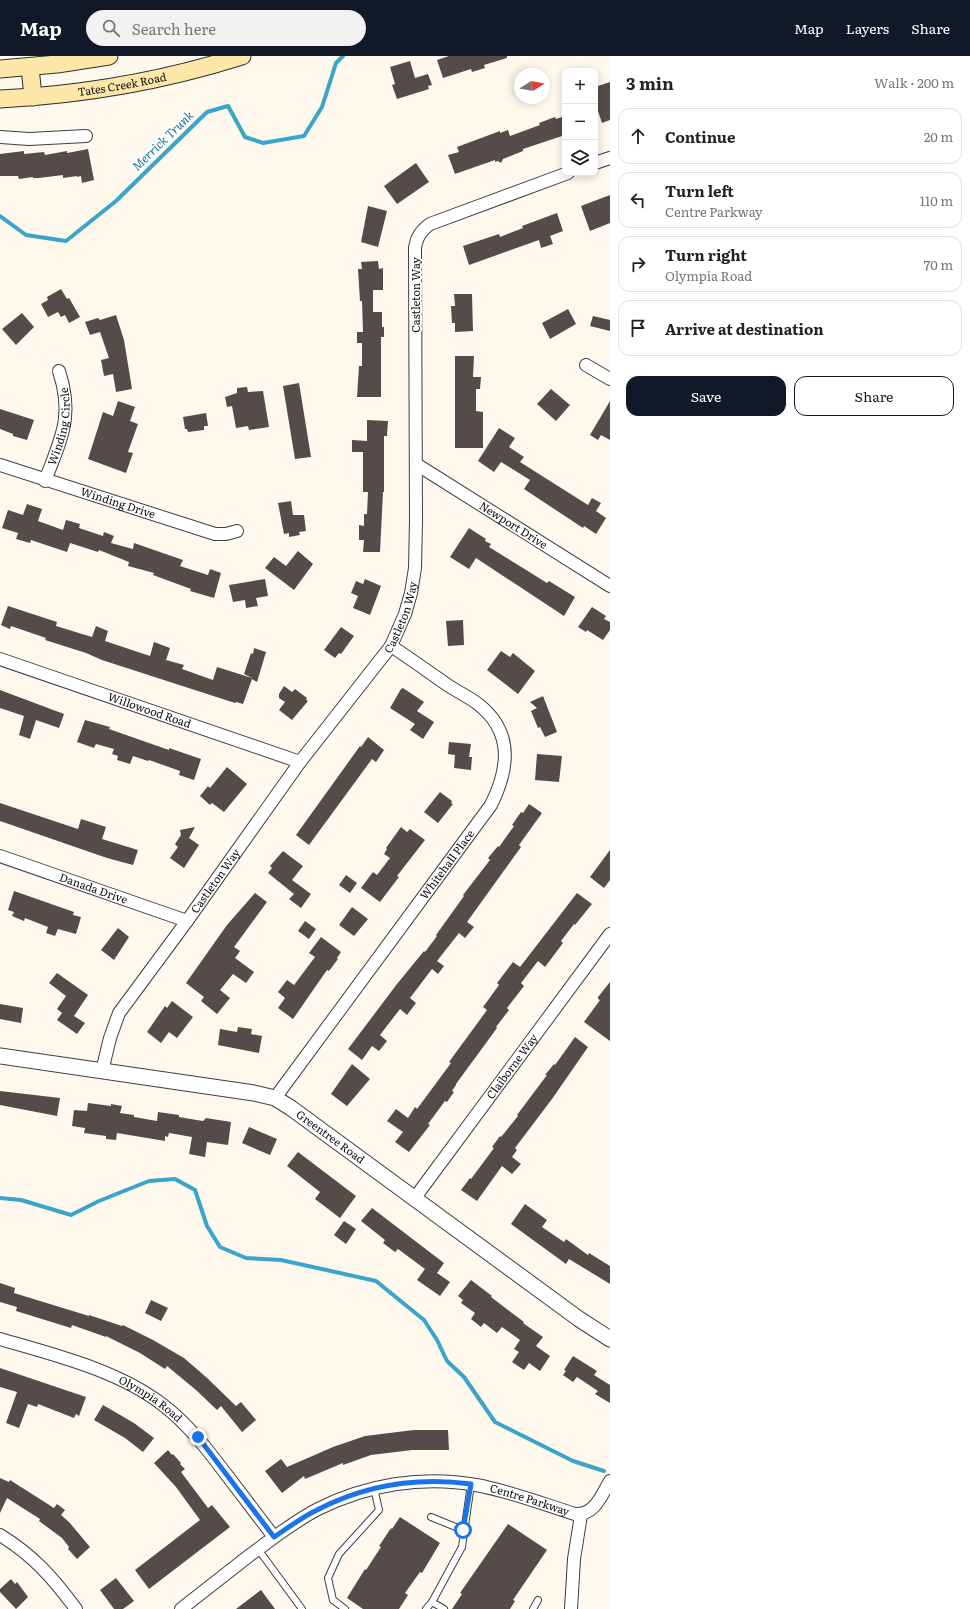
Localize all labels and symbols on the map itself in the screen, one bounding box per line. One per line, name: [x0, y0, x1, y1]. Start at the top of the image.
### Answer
street label: Tates Creek Road: [77, 68, 168, 99]
north arrow: [514, 68, 550, 104]
water label: Merrick Trunk: [127, 106, 197, 174]
street label: Castleton Way: [407, 257, 423, 333]
street label: Winding Circle: [43, 386, 73, 467]
street label: Winding Drive: [79, 482, 158, 522]
street label: Newport Drive: [477, 497, 551, 552]
street label: Castleton Way: [379, 579, 420, 656]
street label: Willowood Road: [106, 688, 194, 731]
street label: Whitehall Place: [415, 826, 477, 902]
street label: Castleton Way: [186, 844, 243, 916]
street label: Danada Drive: [58, 868, 130, 907]
street label: Claiborne Way: [482, 1029, 541, 1102]
street label: Greentree Road: [293, 1106, 369, 1167]
street label: Olympia Road: [116, 1371, 187, 1425]
route end: [189, 1428, 207, 1446]
street label: Centre Parkway: [488, 1479, 572, 1519]
route start: [454, 1521, 472, 1539]

